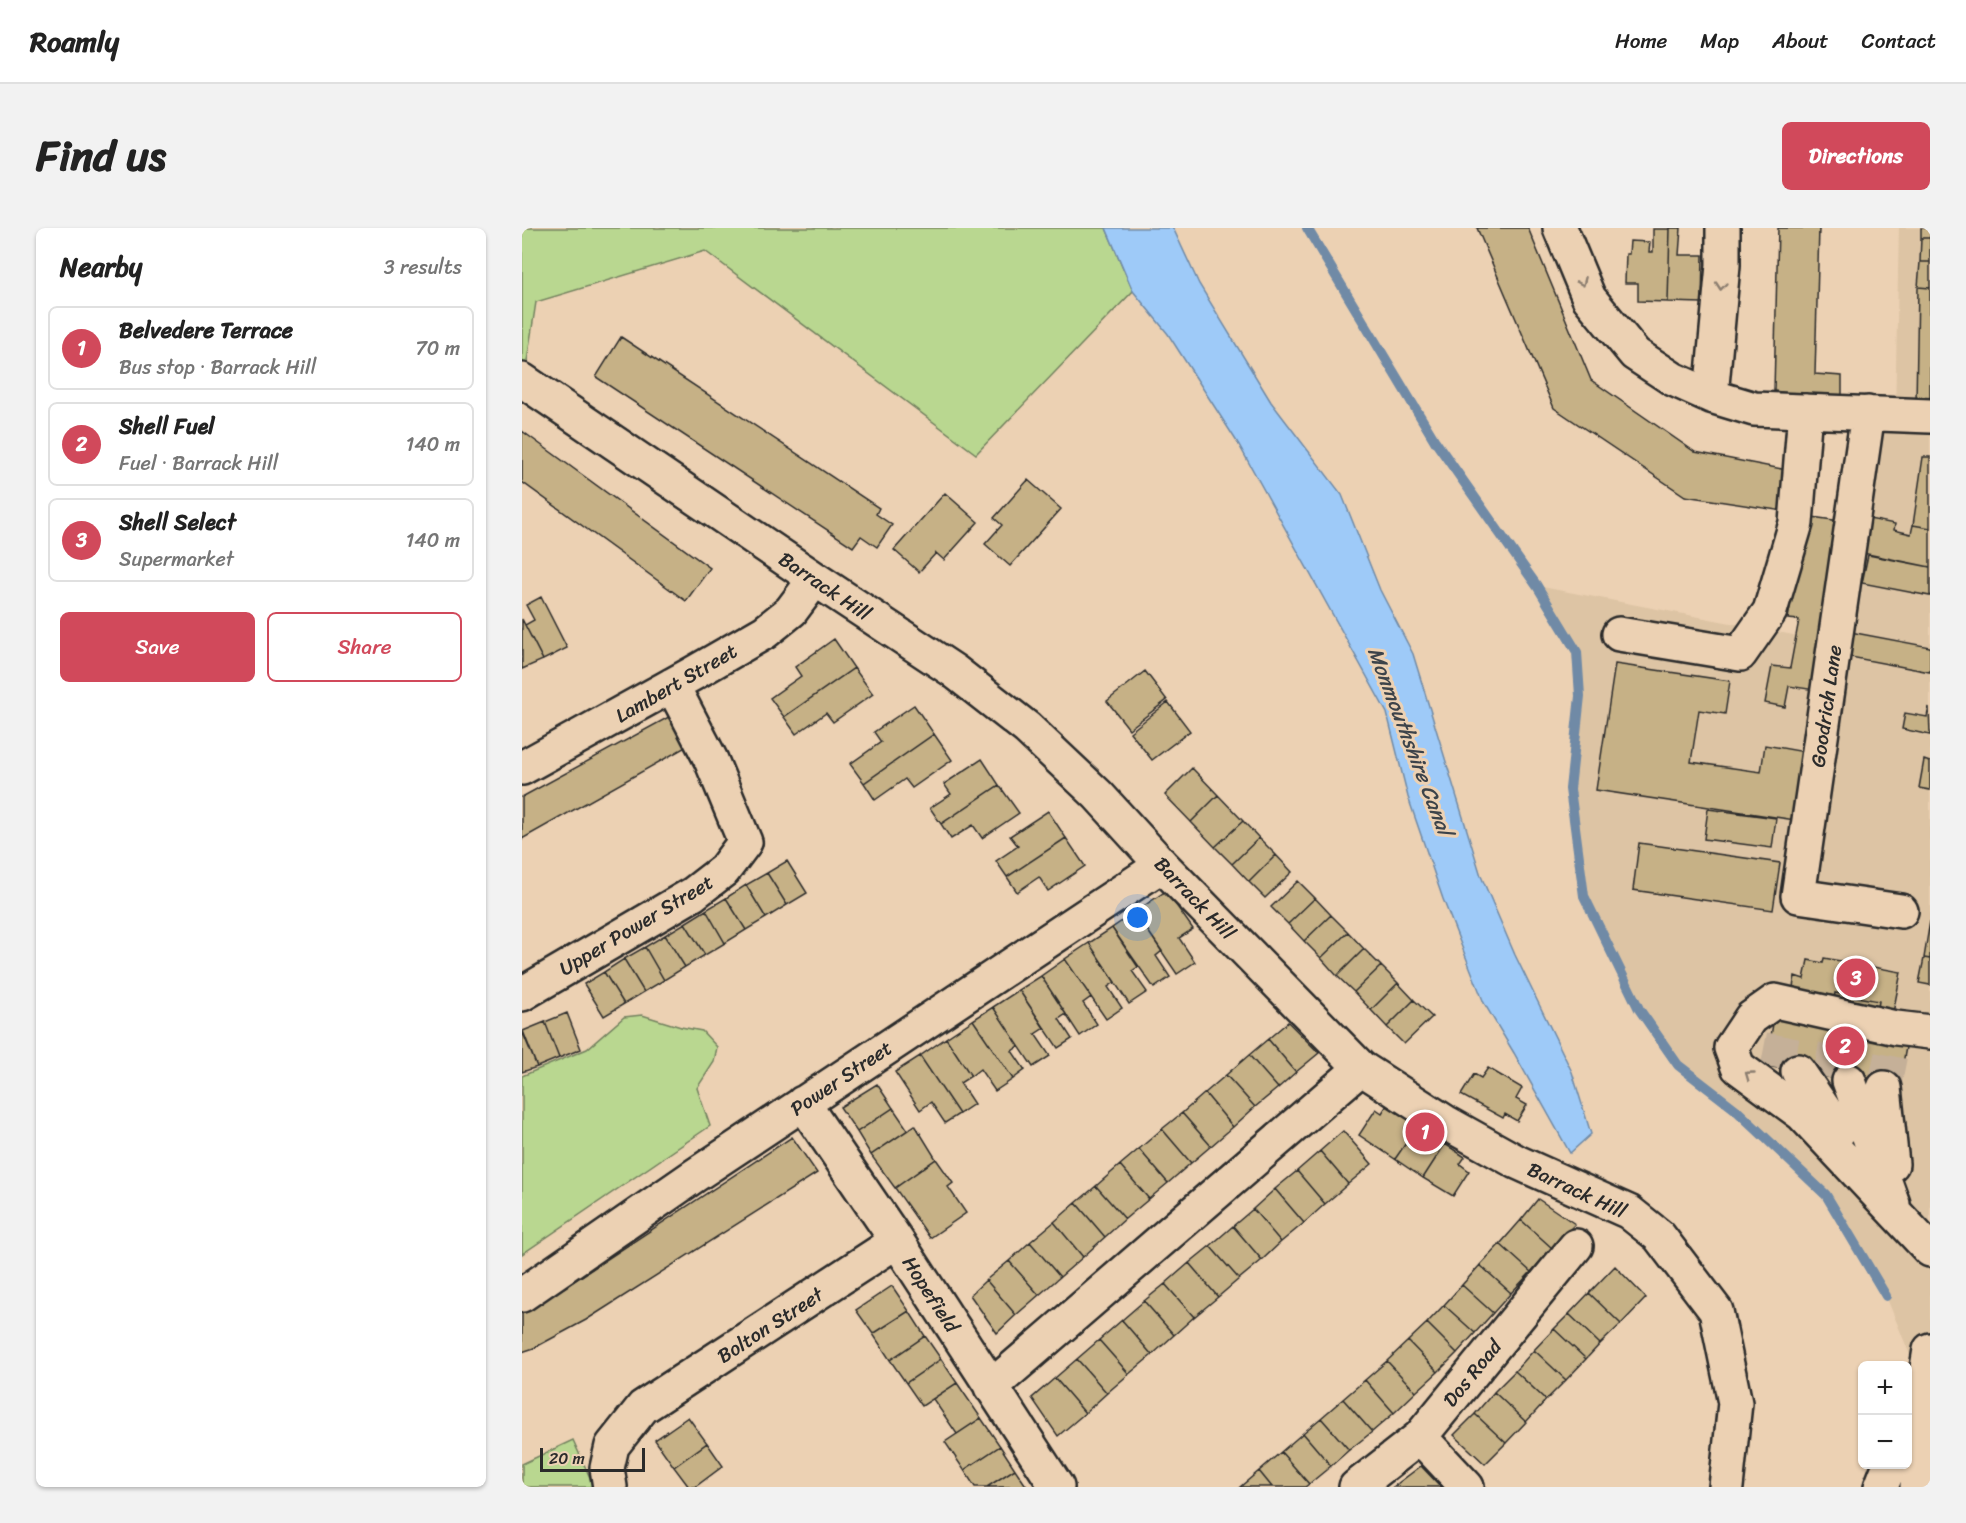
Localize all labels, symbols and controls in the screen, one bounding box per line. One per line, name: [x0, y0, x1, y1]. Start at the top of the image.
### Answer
text: Roamly: [30, 17, 119, 66]
text: Home: [1615, 22, 1667, 60]
text: Map: [1700, 22, 1739, 60]
text: About: [1772, 22, 1829, 60]
text: Contact: [1862, 22, 1936, 60]
text: Find us: [36, 119, 166, 193]
button: Directions: [1782, 122, 1930, 190]
text: Nearby: [60, 244, 142, 290]
text: 3 results: [384, 250, 462, 285]
one-way arrow: [1575, 276, 1587, 287]
one-way arrow: [1715, 282, 1728, 291]
text: Belvedere Terrace: [119, 311, 293, 350]
text: 1: [77, 331, 86, 366]
text: 70 m: [415, 331, 460, 366]
text: Bus stop · Barrack Hill: [119, 350, 316, 385]
text: Shell Fuel: [119, 407, 215, 446]
text: 2: [76, 427, 87, 462]
text: 140 m: [406, 427, 460, 462]
text: Fuel · Barrack Hill: [119, 446, 278, 481]
text: Shell Select: [119, 503, 236, 542]
text: 3: [76, 523, 87, 558]
text: 140 m: [406, 523, 460, 558]
text: Supermarket: [119, 542, 234, 577]
street label: Barrack Hill: [771, 542, 879, 631]
button: Save: [60, 612, 255, 682]
button: Share: [267, 612, 462, 682]
street label: Lambert Street: [608, 634, 744, 733]
water label: Monmouthshire Canal: [1357, 641, 1465, 846]
street label: Goodrich Lane: [1801, 643, 1852, 769]
street label: Barrack Hill: [1145, 848, 1244, 949]
street label: Upper Power Street: [552, 865, 721, 986]
your location: [1123, 903, 1152, 932]
pin: 3: [1836, 956, 1876, 1000]
pin: 2: [1826, 1024, 1864, 1068]
street label: Power Street: [783, 1031, 900, 1126]
one-way arrow: [1745, 1072, 1756, 1083]
pin: 1: [1406, 1110, 1444, 1154]
street label: Barrack Hill: [1521, 1152, 1632, 1229]
street label: Hopefield: [893, 1249, 969, 1341]
street label: Bolton Street: [710, 1277, 831, 1373]
street label: Dos Road: [1434, 1330, 1512, 1415]
map controls: [1858, 1361, 1912, 1469]
button: +: [1858, 1361, 1912, 1415]
button: −: [1858, 1415, 1912, 1469]
text: 20 m: [549, 1444, 585, 1473]
scale bar: [540, 1445, 645, 1472]

